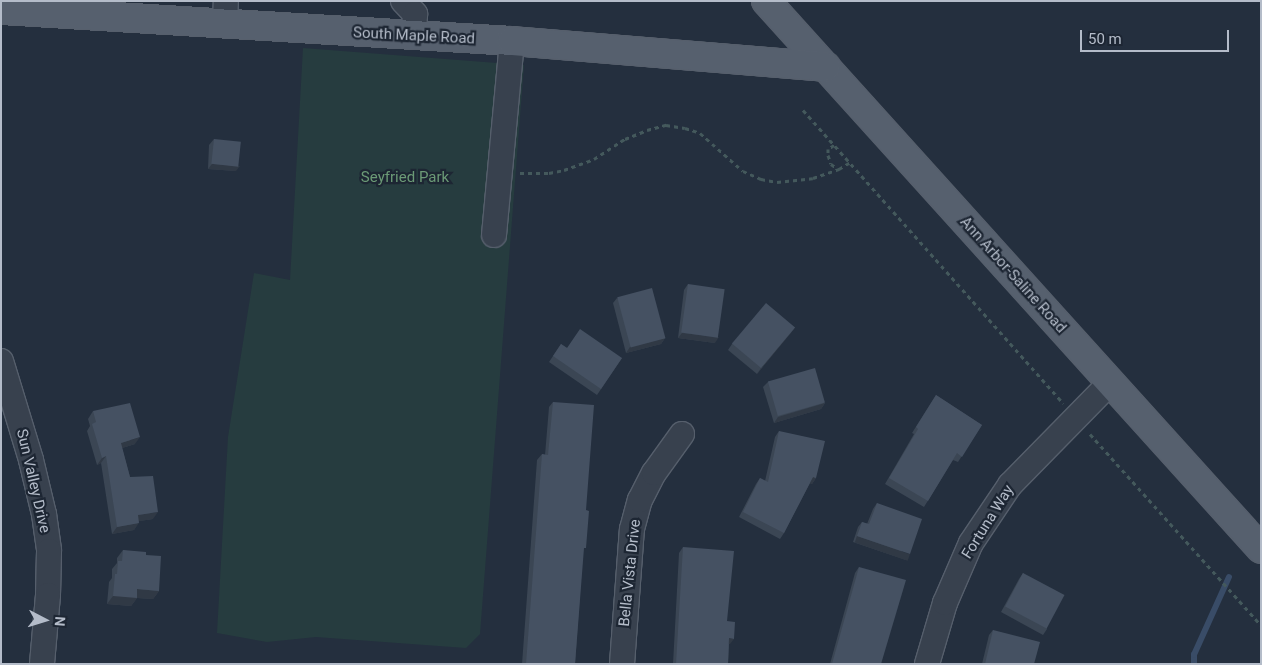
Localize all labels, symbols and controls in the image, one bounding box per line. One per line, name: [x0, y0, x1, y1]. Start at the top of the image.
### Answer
scale bar: [1082, 20, 1231, 52]
street label: South Maple Road: [353, 24, 475, 48]
text: 50 m: [1088, 30, 1122, 48]
park label: Seyfried Park: [361, 169, 449, 187]
street label: Ann Arbor-Saline Road: [956, 213, 1070, 337]
street label: Sun Valley Drive: [12, 427, 54, 535]
street label: Fortuna Way: [958, 482, 1018, 562]
street label: Bella Vista Drive: [615, 518, 645, 628]
north arrow: [20, 595, 70, 645]
text: N: [52, 616, 68, 627]

